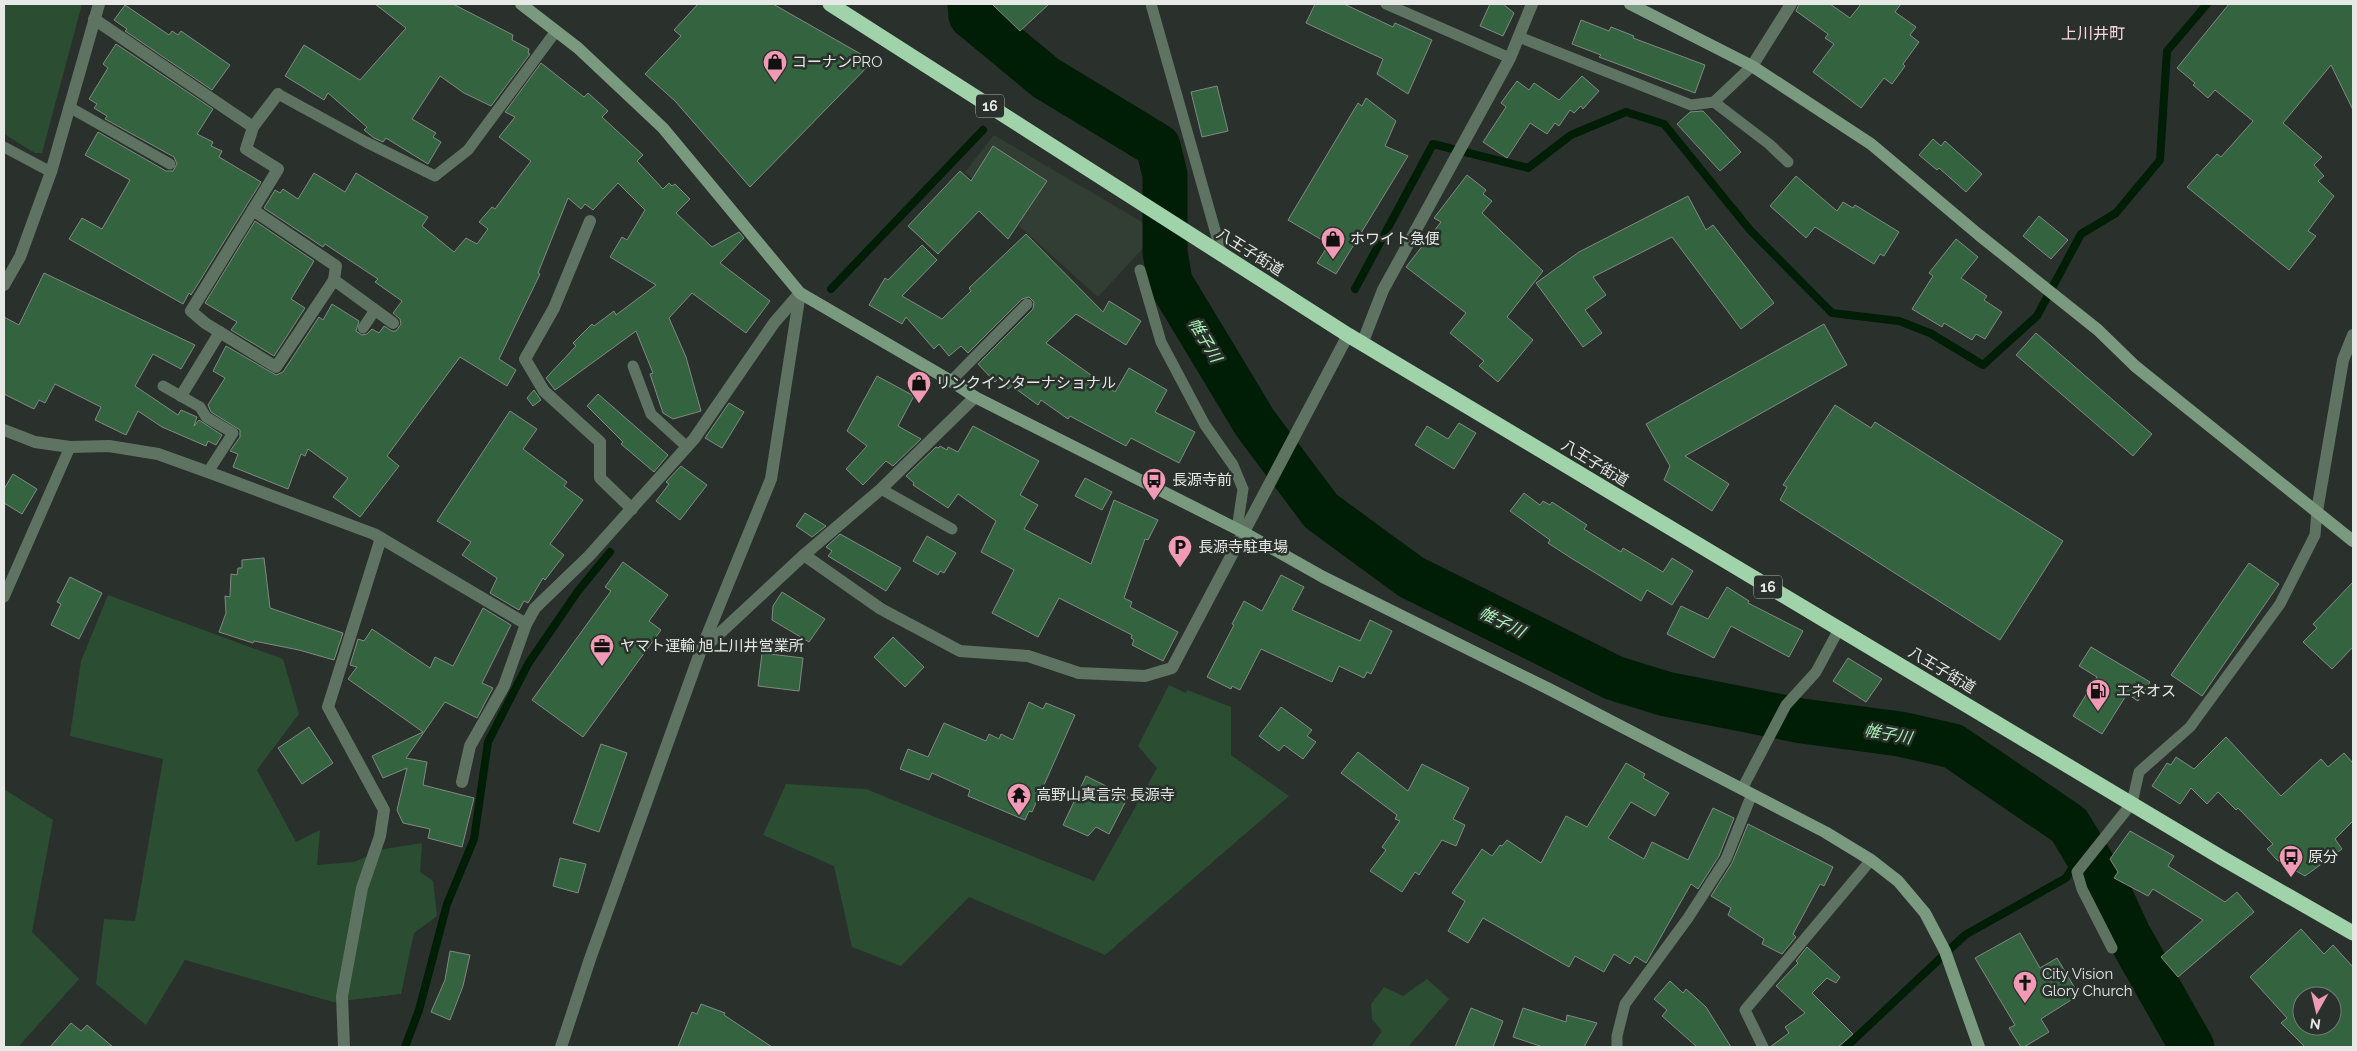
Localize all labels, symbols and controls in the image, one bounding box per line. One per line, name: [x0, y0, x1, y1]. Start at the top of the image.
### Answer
district label: 上川井町: [2061, 24, 2125, 43]
shop icon: コーナンPRO: [762, 49, 788, 83]
place label: コーナンPRO: [792, 53, 882, 71]
road number: 16: [976, 94, 1004, 118]
street label: 八王子街道: [1213, 224, 1287, 280]
shop icon: ホワイト急便: [1320, 226, 1346, 260]
place label: ホワイト急便: [1350, 230, 1440, 248]
water label: 帷子川: [1184, 315, 1227, 367]
shop icon: リンクインターナショナル: [906, 370, 932, 404]
place label: リンクインターナショナル: [936, 374, 1116, 392]
street label: 八王子街道: [1558, 436, 1632, 490]
bus stop icon: 長源寺前: [1141, 467, 1167, 501]
place label: 長源寺前: [1172, 471, 1232, 489]
parking icon: 長源寺駐車場: [1167, 534, 1193, 568]
place label: 長源寺駐車場: [1198, 538, 1288, 556]
road number: 16: [1754, 576, 1782, 598]
water label: 帷子川: [1476, 603, 1529, 642]
office icon: ヤマト運輸 旭上川井営業所: [589, 633, 615, 667]
place label: ヤマト運輸 旭上川井営業所: [620, 637, 804, 655]
street label: 八王子街道: [1905, 643, 1979, 697]
fuel station icon: エネオス: [2085, 678, 2111, 712]
place label: エネオス: [2116, 682, 2176, 700]
water label: 帷子川: [1863, 720, 1915, 748]
temple icon: 高野山真言宗 長源寺: [1006, 782, 1032, 816]
place label: 高野山真言宗 長源寺: [1036, 786, 1175, 804]
bus stop icon: 原分: [2278, 844, 2304, 878]
place label: 原分: [2308, 848, 2338, 866]
place label: City Vision Glory Church: [2042, 965, 2133, 1000]
church icon: City Vision Glory Church: [2012, 970, 2038, 1004]
north arrow: [2292, 986, 2342, 1036]
text: N: [2309, 1015, 2322, 1033]

